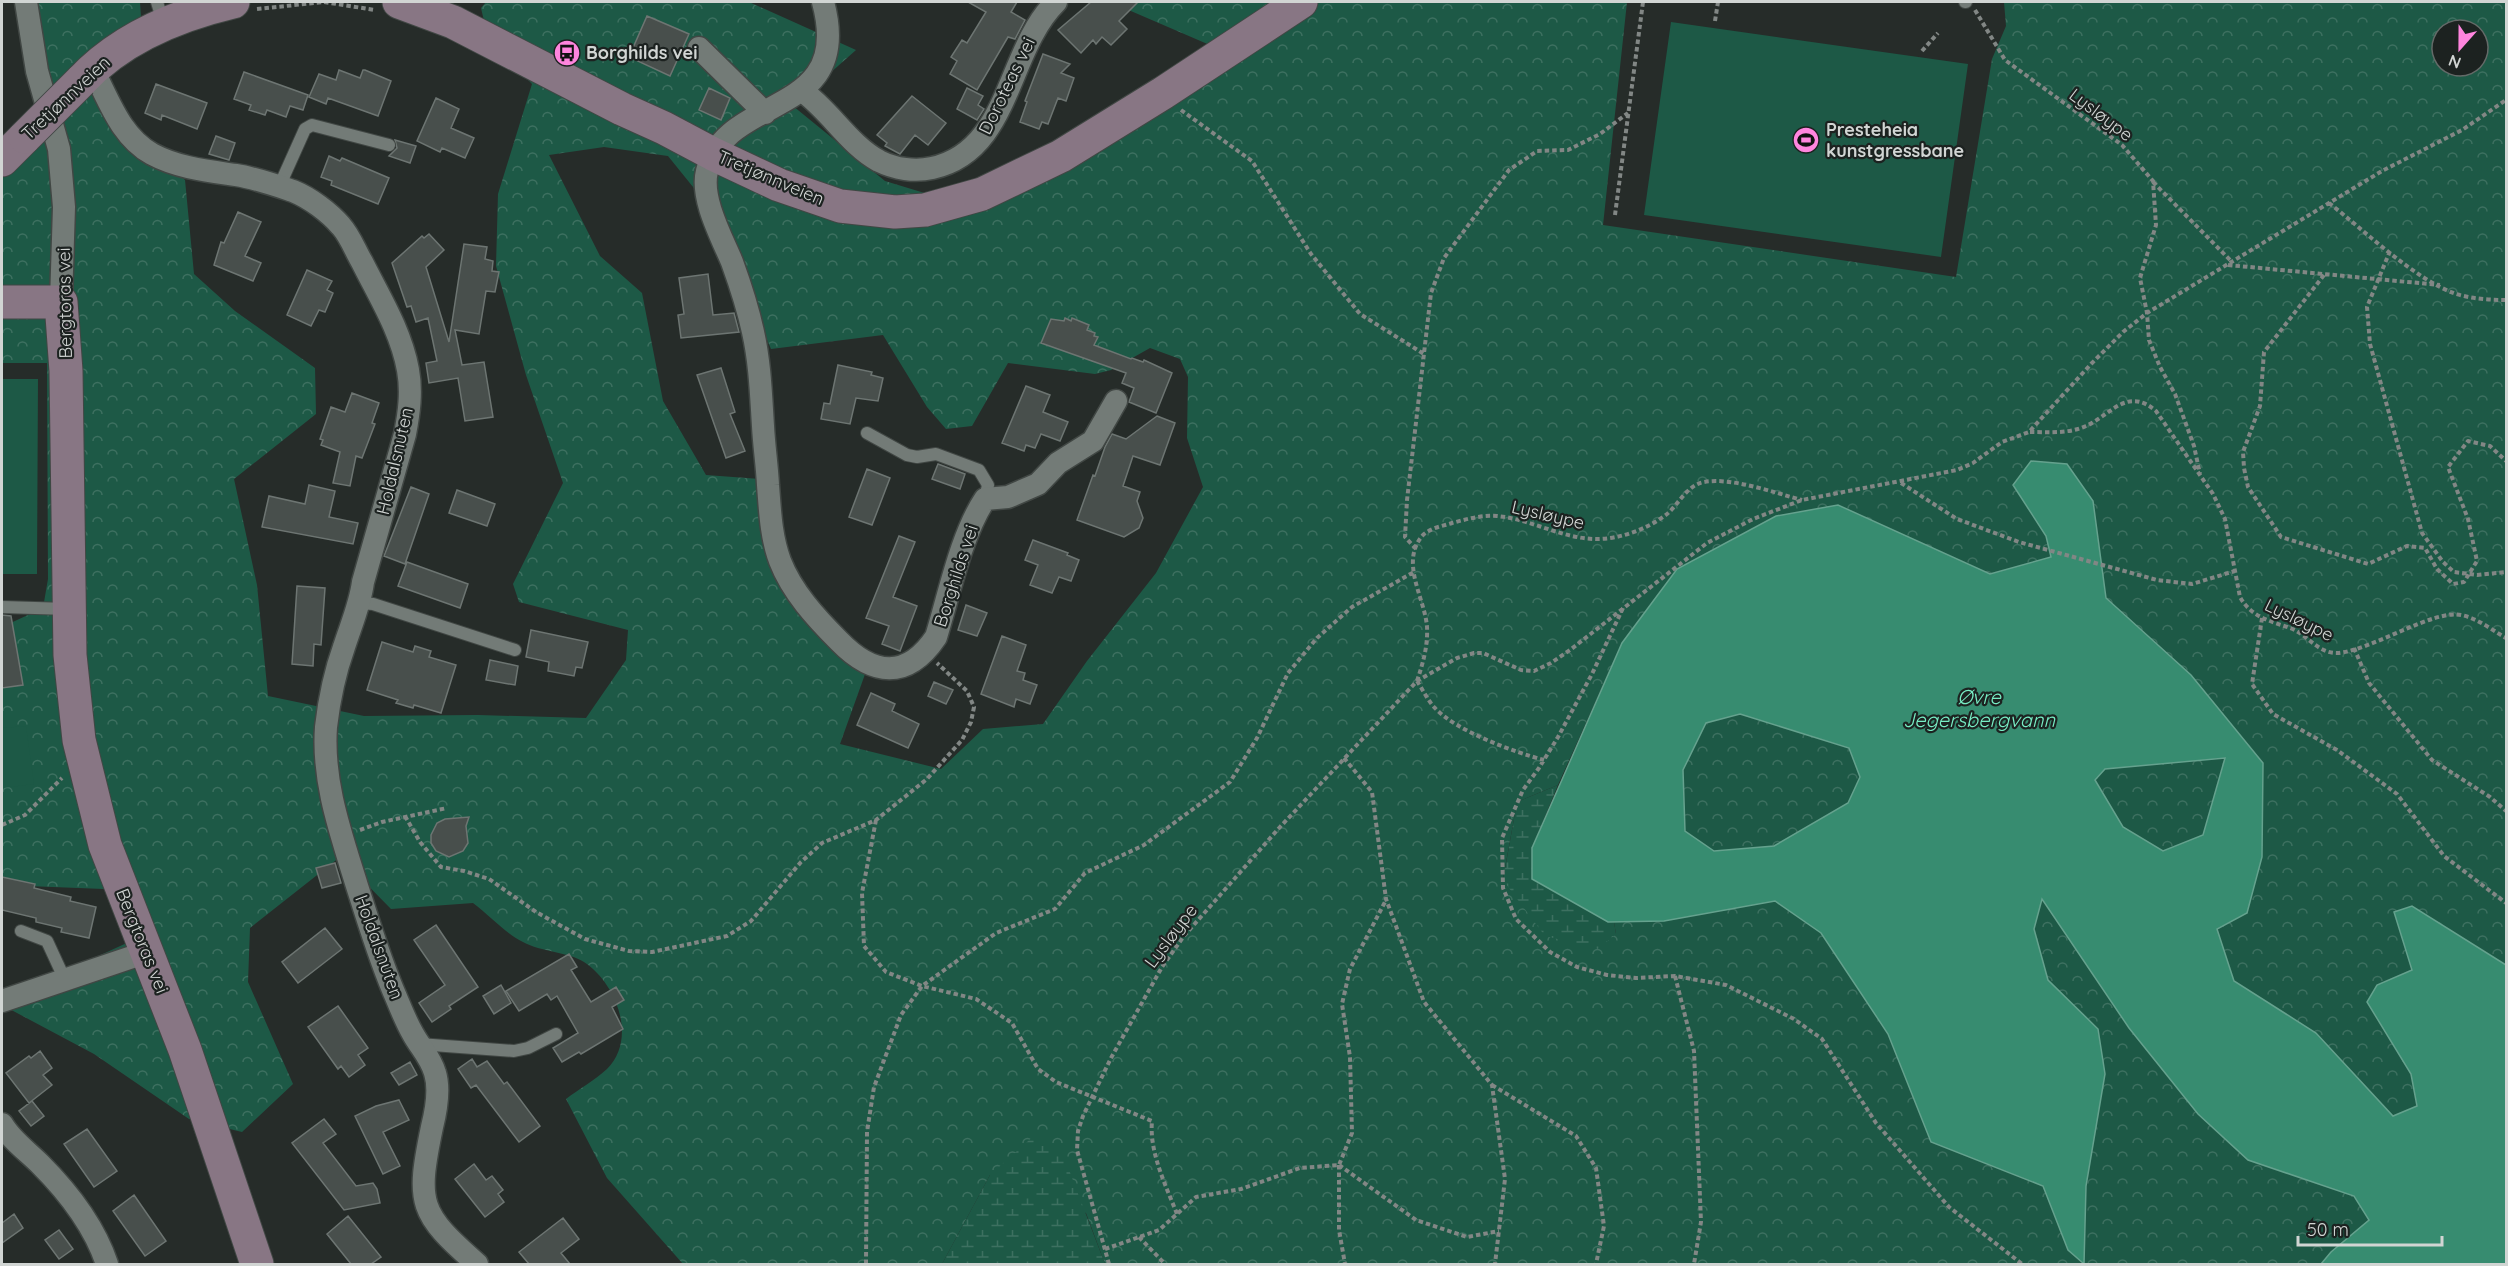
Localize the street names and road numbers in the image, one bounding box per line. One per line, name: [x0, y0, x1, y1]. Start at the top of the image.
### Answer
street label: Doroteas vei: [973, 33, 1040, 138]
street label: Tretjønnveien: [16, 51, 115, 145]
street label: Lysløype: [2065, 83, 2138, 146]
street label: Tretjønnveien: [715, 145, 828, 210]
street label: Bergtoras vei: [52, 247, 77, 359]
street label: Holdalsnuten: [371, 405, 418, 517]
street label: Lysløype: [1509, 495, 1587, 534]
street label: Borghilds vei: [928, 522, 983, 630]
street label: Lysløype: [2261, 593, 2338, 646]
street label: Bergtoras vei: [111, 885, 174, 997]
street label: Holdalsnuten: [350, 891, 409, 1002]
street label: Lysløype: [1139, 899, 1202, 972]

